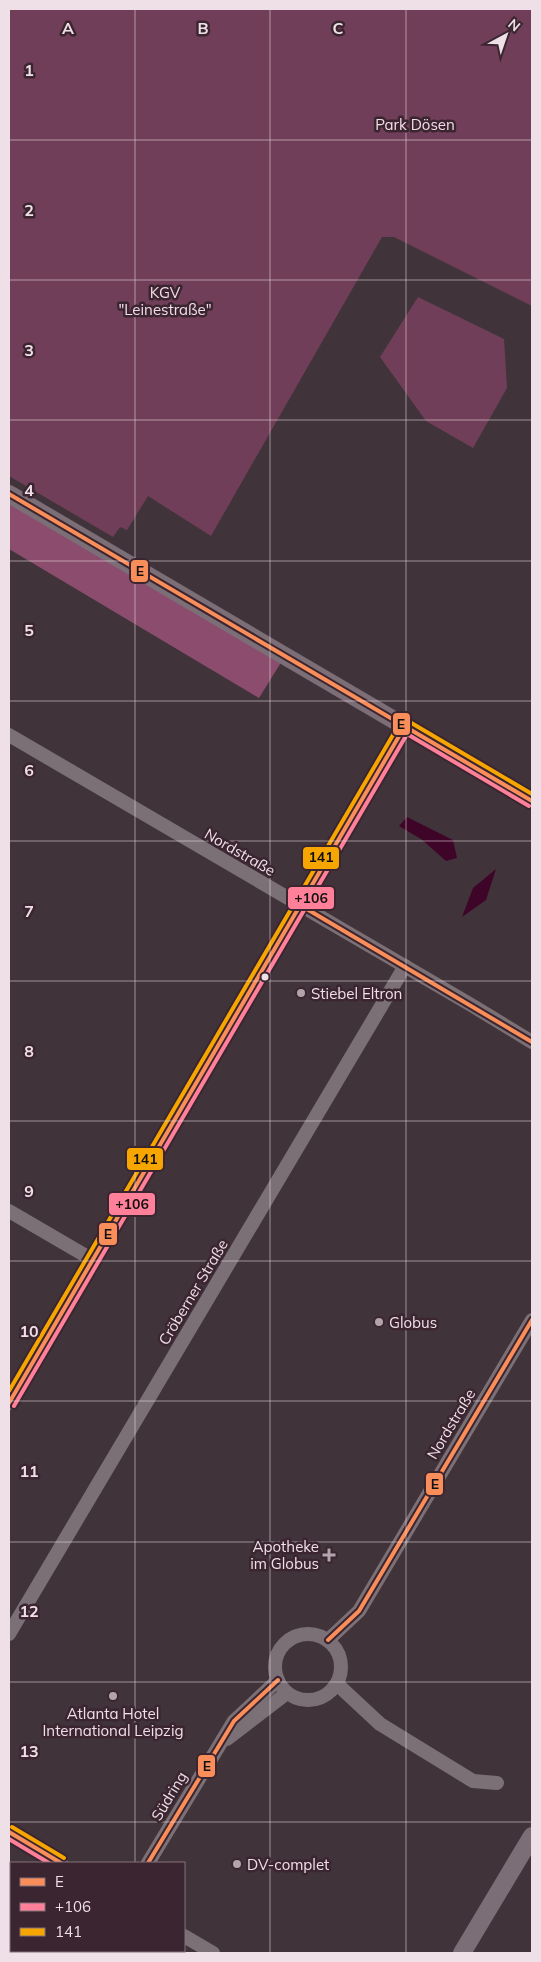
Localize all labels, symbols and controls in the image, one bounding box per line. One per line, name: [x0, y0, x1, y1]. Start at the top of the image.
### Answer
north arrow: [481, 10, 531, 60]
text: N: [505, 15, 524, 35]
text: A: [62, 18, 74, 38]
text: B: [197, 18, 209, 38]
text: C: [333, 18, 344, 38]
text: 1: [24, 60, 34, 80]
park label: Park Dösen: [375, 115, 455, 134]
text: 2: [24, 200, 34, 220]
park label: KGV "Leinestraße": [118, 283, 212, 319]
text: 3: [24, 340, 34, 360]
text: 4: [24, 480, 34, 500]
line badge: E: [130, 559, 149, 583]
text: E: [136, 562, 144, 580]
text: 5: [24, 620, 34, 640]
line badge: E: [392, 712, 411, 736]
text: E: [397, 715, 405, 733]
text: 6: [24, 760, 34, 780]
street label: Nordstraße: [201, 824, 279, 880]
line badge: 141: [302, 846, 340, 870]
text: 141: [308, 848, 334, 866]
line badge: +106: [287, 886, 335, 910]
text: +106: [294, 889, 328, 907]
text: 7: [24, 901, 34, 921]
unlabelled marker: [260, 972, 270, 982]
place label: Stiebel Eltron: [311, 984, 402, 1003]
marker: Stiebel Eltron: [295, 987, 307, 999]
text: 8: [24, 1041, 34, 1061]
line badge: 141: [126, 1147, 164, 1171]
text: 141: [132, 1150, 158, 1168]
text: 9: [24, 1181, 34, 1201]
line badge: +106: [108, 1192, 156, 1216]
text: +106: [115, 1195, 149, 1213]
line badge: E: [98, 1222, 118, 1246]
text: E: [104, 1225, 112, 1243]
street label: Cröberner Straße: [154, 1236, 232, 1348]
place label: Globus: [389, 1313, 437, 1332]
marker: Globus: [373, 1316, 385, 1328]
text: 10: [19, 1321, 39, 1341]
street label: Nordstraße: [423, 1385, 479, 1463]
text: 11: [19, 1461, 39, 1481]
line badge: E: [425, 1472, 444, 1496]
text: E: [431, 1475, 439, 1493]
place label: Apotheke im Globus: [250, 1537, 319, 1573]
marker: Apotheke im Globus: [323, 1549, 335, 1561]
text: 12: [19, 1601, 39, 1621]
marker: Atlanta Hotel International Leipzig: [107, 1690, 119, 1702]
place label: Atlanta Hotel International Leipzig: [42, 1704, 184, 1740]
text: 13: [19, 1741, 39, 1761]
line badge: E: [197, 1754, 216, 1778]
text: E: [203, 1757, 211, 1775]
street label: Südring: [147, 1768, 191, 1824]
place label: DV-complet: [247, 1855, 329, 1874]
marker: DV-complet: [231, 1858, 243, 1870]
legend: [10, 1862, 185, 1952]
text: E: [55, 1872, 64, 1891]
text: +106: [55, 1897, 91, 1916]
text: 141: [55, 1922, 82, 1941]

